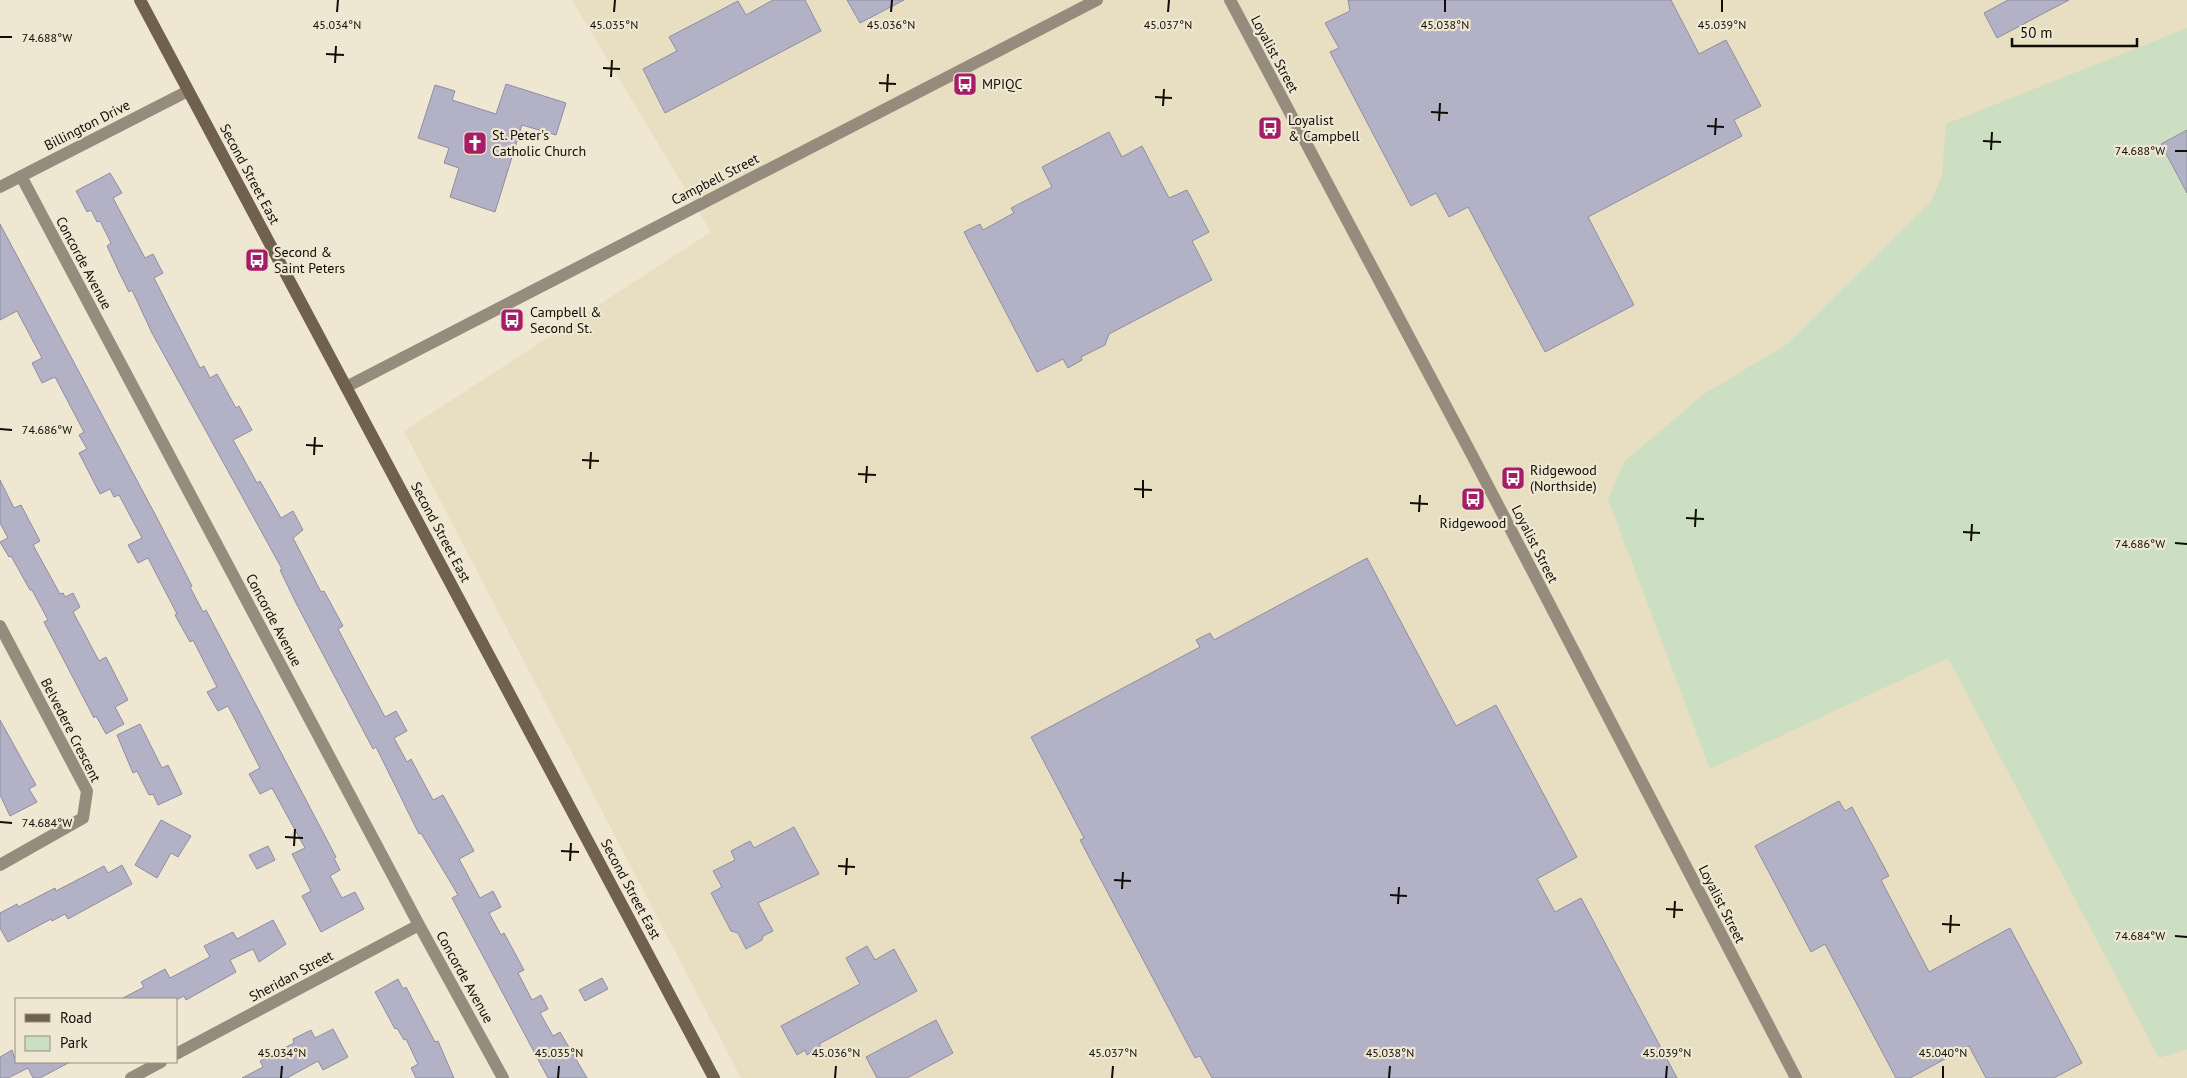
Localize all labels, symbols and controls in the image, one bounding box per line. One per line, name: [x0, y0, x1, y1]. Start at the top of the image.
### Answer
street label: Loyalist Street: [1247, 12, 1303, 96]
scale bar: [2012, 15, 2137, 47]
text: 45.034°N: [313, 17, 361, 32]
text: 45.035°N: [590, 17, 638, 32]
text: 45.036°N: [867, 17, 915, 32]
text: 45.037°N: [1144, 17, 1192, 32]
text: 45.038°N: [1421, 17, 1469, 32]
text: 45.039°N: [1698, 17, 1746, 32]
text: 50 m: [2020, 23, 2053, 42]
text: 74.688°W: [22, 30, 72, 45]
bus stop icon: MPIQC: [952, 71, 978, 97]
place label: MPIQC: [982, 75, 1023, 93]
street label: Billington Drive: [41, 96, 133, 154]
place label: Loyalist & Campbell: [1288, 111, 1360, 145]
bus stop icon: Loyalist & Campbell: [1257, 115, 1283, 141]
street label: Second Street East: [216, 121, 284, 228]
place label: St. Peter's Catholic Church: [492, 126, 586, 160]
church icon: St. Peter's Catholic Church: [462, 130, 488, 156]
text: 74.688°W: [2115, 143, 2165, 158]
street label: Campbell Street: [668, 149, 762, 209]
street label: Concorde Avenue: [52, 213, 116, 313]
place label: Second & Saint Peters: [274, 243, 345, 277]
bus stop icon: Second & Saint Peters: [244, 247, 270, 273]
place label: Campbell & Second St.: [530, 303, 602, 337]
bus stop icon: Campbell & Second St.: [499, 307, 525, 333]
text: 74.686°W: [22, 422, 72, 437]
place label: Ridgewood (Northside): [1530, 461, 1597, 495]
bus stop icon: Ridgewood (Northside): [1500, 465, 1526, 491]
street label: Second Street East: [407, 479, 475, 586]
bus stop icon: Ridgewood: [1460, 486, 1486, 512]
street label: Loyalist Street: [1508, 502, 1562, 586]
place label: Ridgewood: [1440, 514, 1506, 532]
text: 74.686°W: [2115, 536, 2165, 551]
street label: Concorde Avenue: [242, 570, 306, 670]
street label: Belvedere Crescent: [37, 675, 105, 785]
text: 74.684°W: [22, 815, 72, 830]
street label: Second Street East: [597, 836, 665, 943]
street label: Loyalist Street: [1695, 862, 1749, 946]
street label: Concorde Avenue: [432, 928, 498, 1026]
text: 74.684°W: [2115, 928, 2165, 943]
street label: Sheridan Street: [246, 946, 336, 1006]
legend: [15, 998, 178, 1063]
text: Road: [60, 1008, 92, 1027]
text: Park: [60, 1033, 88, 1052]
text: 45.034°N: [258, 1045, 306, 1060]
text: 45.035°N: [535, 1045, 583, 1060]
text: 45.036°N: [812, 1045, 860, 1060]
text: 45.037°N: [1089, 1045, 1137, 1060]
text: 45.038°N: [1366, 1045, 1414, 1060]
text: 45.039°N: [1643, 1045, 1691, 1060]
text: 45.040°N: [1919, 1045, 1967, 1060]

